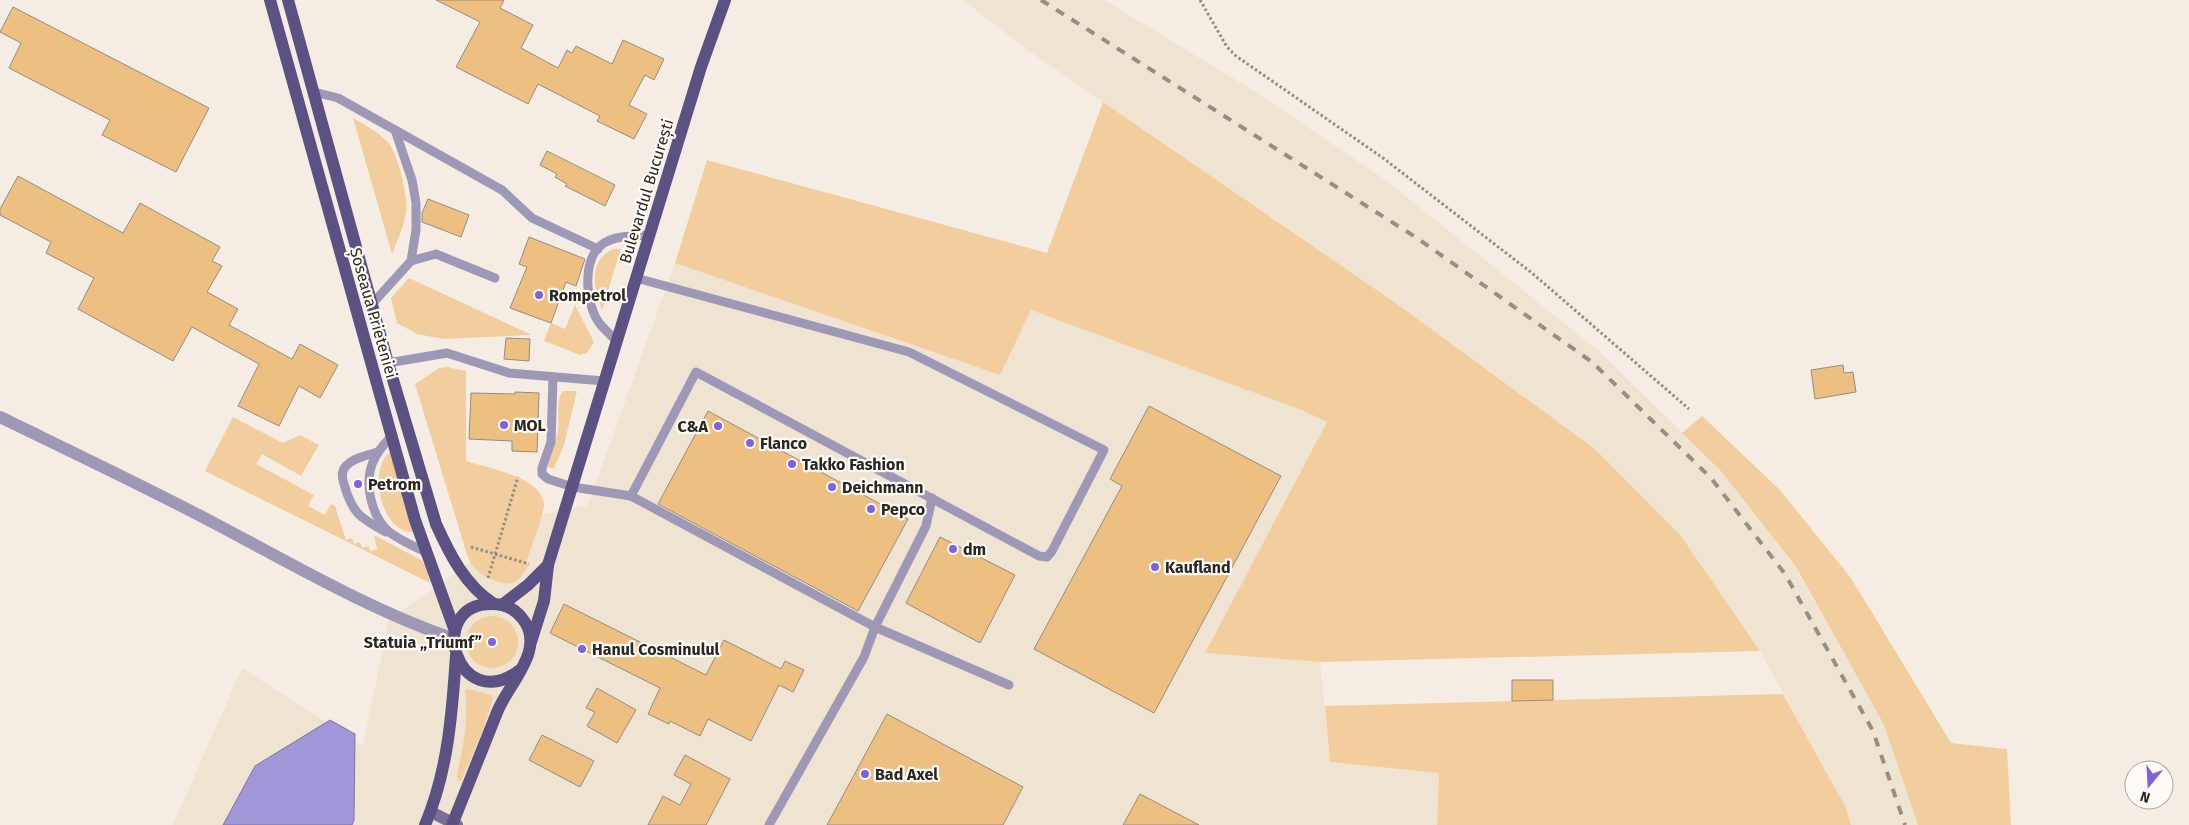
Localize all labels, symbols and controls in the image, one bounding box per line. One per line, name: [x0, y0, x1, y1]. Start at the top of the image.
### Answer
street label: Bulevardul București: [615, 117, 678, 266]
street label: Șoseaua Prieteniei: [345, 246, 401, 381]
place label: Rompetrol: [549, 286, 626, 305]
marker: Rompetrol: [533, 289, 545, 301]
place label: MOL: [514, 416, 546, 435]
place label: C&A: [677, 417, 709, 436]
marker: MOL: [498, 419, 510, 431]
marker: C&A: [712, 420, 724, 432]
place label: Flanco: [760, 434, 807, 453]
marker: Flanco: [744, 437, 756, 449]
place label: Takko Fashion: [802, 455, 905, 474]
marker: Takko Fashion: [786, 458, 798, 470]
place label: Petrom: [368, 475, 421, 494]
marker: Petrom: [352, 478, 364, 490]
place label: Deichmann: [842, 478, 923, 497]
marker: Deichmann: [826, 481, 838, 493]
place label: Pepco: [881, 500, 925, 519]
marker: Pepco: [865, 503, 877, 515]
place label: dm: [963, 540, 986, 559]
marker: dm: [947, 543, 959, 555]
place label: Kaufland: [1165, 558, 1231, 577]
marker: Kaufland: [1149, 561, 1161, 573]
place label: Statuia „Triumf”: [364, 633, 482, 652]
marker: Statuia „Triumf”: [486, 636, 498, 648]
place label: Hanul Cosminulul: [592, 640, 720, 659]
marker: Hanul Cosminulul: [576, 643, 588, 655]
north arrow: [2124, 760, 2174, 810]
place label: Bad Axel: [875, 765, 938, 784]
marker: Bad Axel: [859, 768, 871, 780]
text: N: [2138, 787, 2152, 806]

